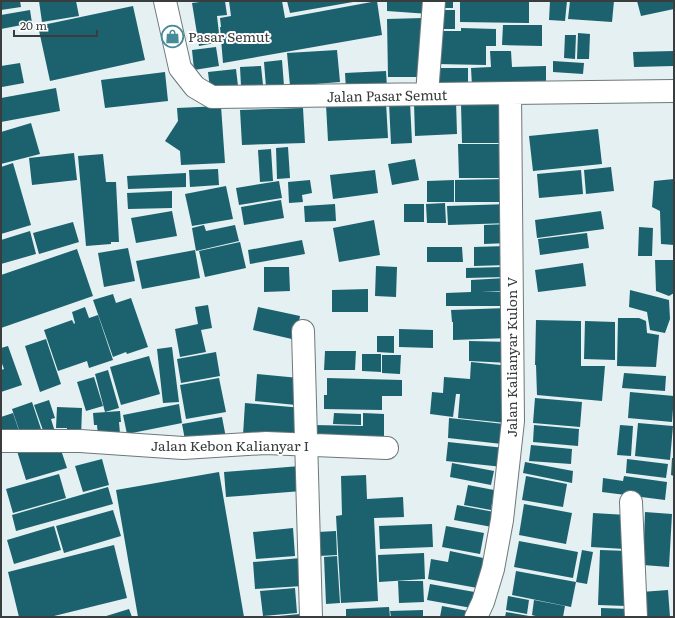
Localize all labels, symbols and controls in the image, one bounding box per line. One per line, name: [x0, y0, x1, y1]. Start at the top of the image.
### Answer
scale bar: [14, 12, 97, 38]
text: 20 m: [20, 16, 47, 34]
shop icon: Pasar Semut: [159, 23, 185, 49]
place label: Pasar Semut: [188, 26, 270, 46]
street label: Jalan Pasar Semut: [326, 84, 448, 106]
street label: Jalan Kalianyar Kulon V: [501, 276, 521, 437]
street label: Jalan Kebon Kalianyar I: [151, 435, 309, 455]

